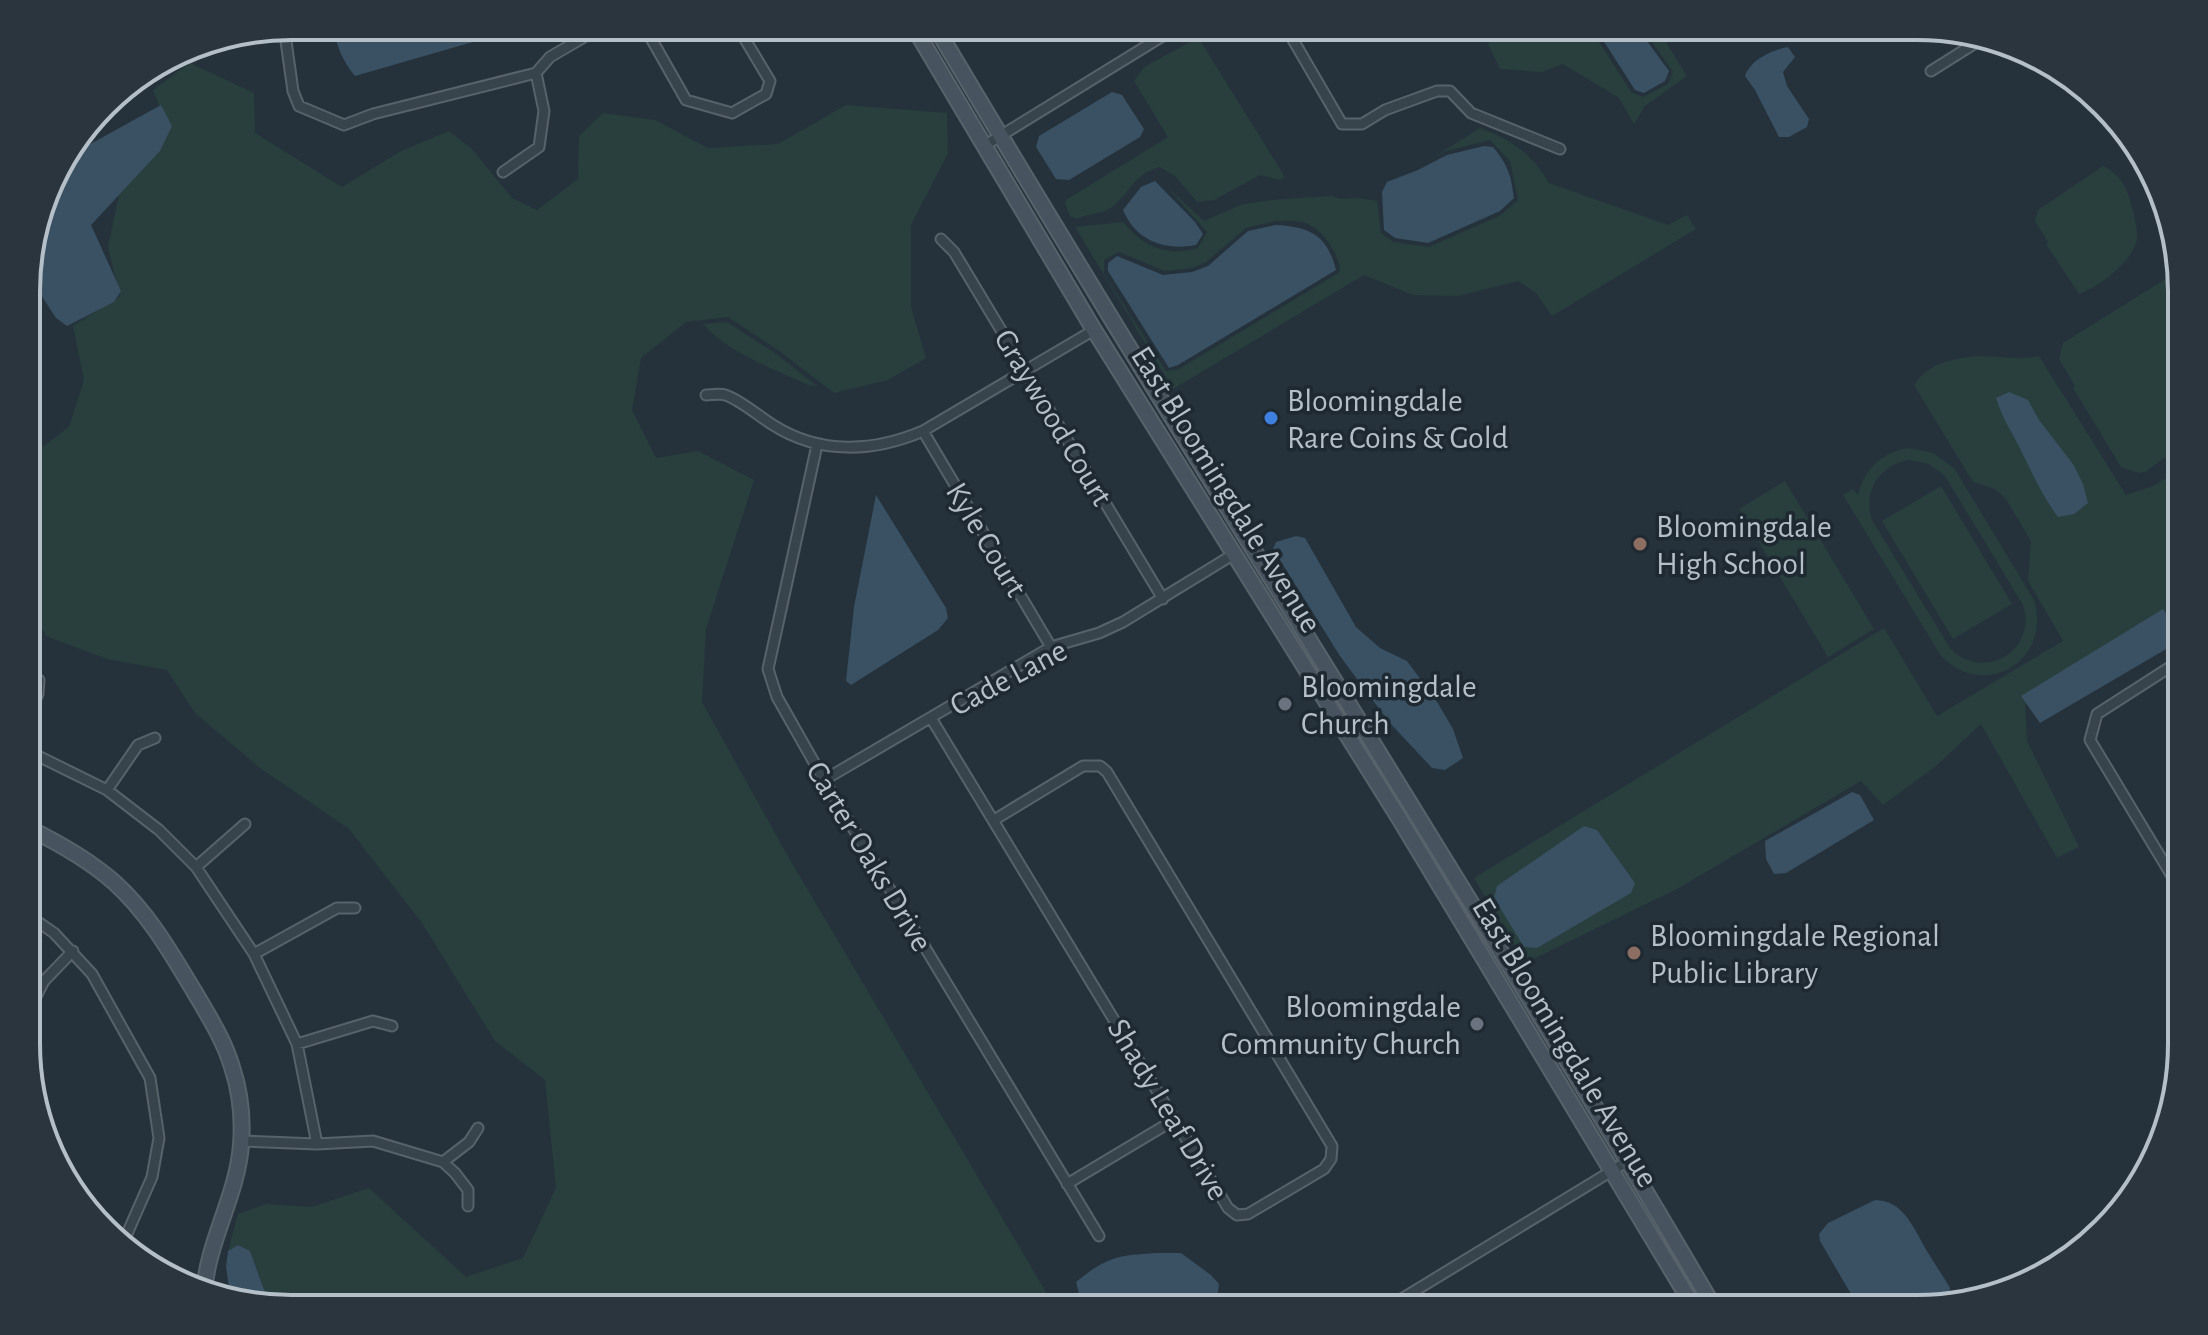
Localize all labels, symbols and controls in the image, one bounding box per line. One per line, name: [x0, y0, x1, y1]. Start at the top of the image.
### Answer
street label: Graywood Court: [988, 324, 1118, 511]
street label: East Bloomingdale Avenue: [1125, 341, 1327, 638]
place label: Bloomingdale Rare Coins & Gold: [1287, 385, 1508, 454]
marker: Bloomingdale Rare Coins & Gold: [1262, 409, 1280, 427]
street label: Kyle Court: [940, 477, 1032, 602]
place label: Bloomingdale High School: [1656, 511, 1832, 580]
marker: Bloomingdale High School: [1631, 535, 1649, 553]
street label: Cade Lane: [945, 634, 1072, 722]
place label: Bloomingdale Church: [1301, 671, 1477, 740]
marker: Bloomingdale Church: [1276, 695, 1294, 713]
street label: Carter Oaks Drive: [800, 756, 938, 957]
street label: East Bloomingdale Avenue: [1466, 892, 1664, 1193]
place label: Bloomingdale Regional Public Library: [1650, 920, 1940, 989]
marker: Bloomingdale Regional Public Library: [1625, 944, 1643, 962]
place label: Bloomingdale Community Church: [1221, 991, 1461, 1060]
street label: Shady Leaf Drive: [1102, 1013, 1235, 1206]
marker: Bloomingdale Community Church: [1468, 1015, 1486, 1033]

